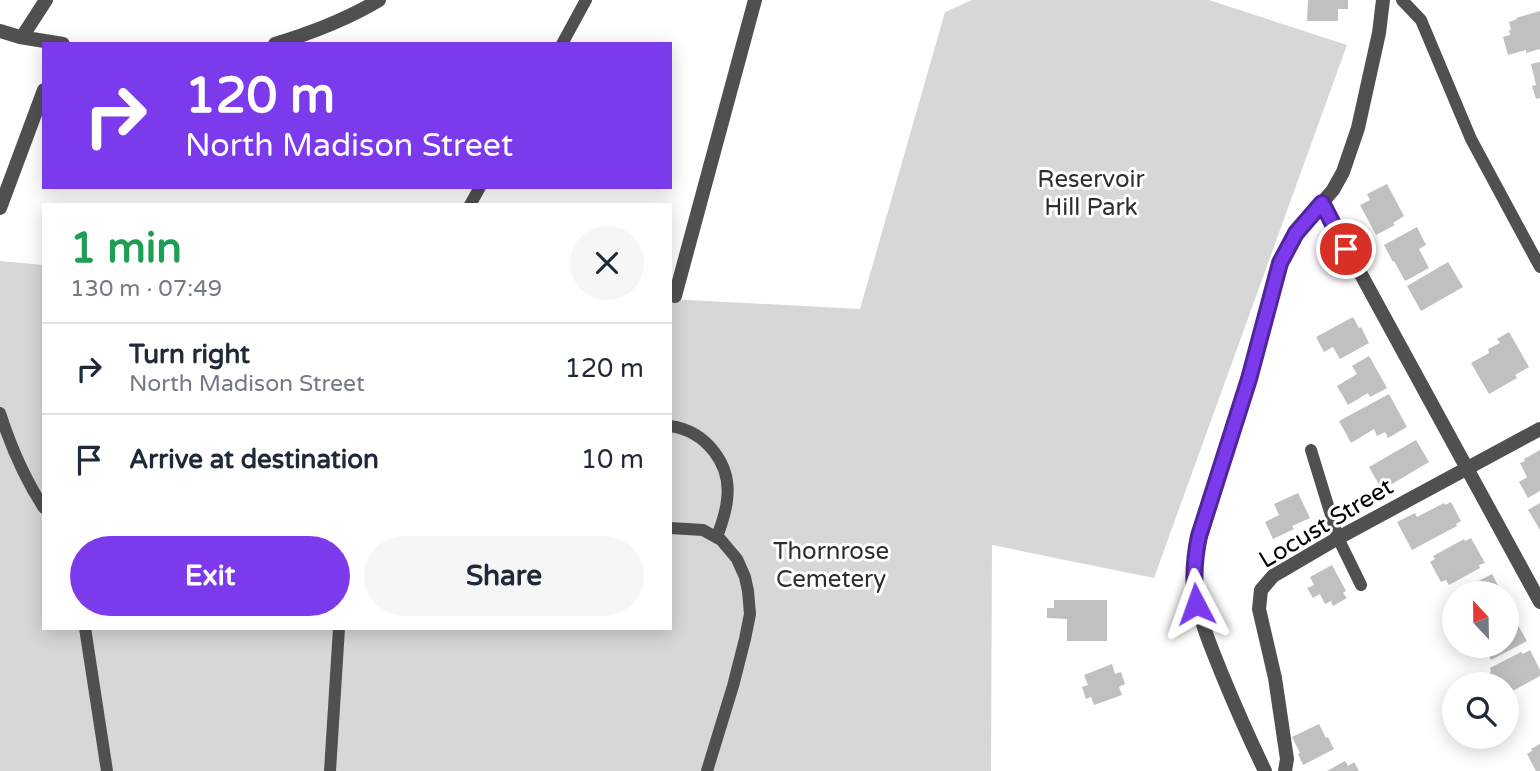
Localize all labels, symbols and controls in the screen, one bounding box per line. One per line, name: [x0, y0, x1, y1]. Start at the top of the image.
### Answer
text: 120 m: [185, 67, 335, 126]
icon: right: [70, 70, 161, 161]
text: North Madison Street: [185, 127, 513, 165]
park label: Reservoir Hill Park: [1037, 165, 1145, 222]
pin: [1316, 219, 1376, 279]
text: 1 min: [70, 223, 182, 274]
button: close: [570, 226, 644, 300]
icon: arrive: [1327, 230, 1365, 268]
text: 130 m · 07:49: [70, 275, 222, 303]
text: Turn right: [129, 339, 250, 370]
icon: right: [70, 350, 108, 388]
text: 120 m: [564, 353, 644, 384]
text: North Madison Street: [129, 370, 365, 398]
icon: arrive: [70, 441, 108, 479]
text: Arrive at destination: [129, 444, 379, 475]
text: 10 m: [581, 444, 644, 475]
street label: Locust Street: [1254, 472, 1399, 575]
button: Exit: [70, 536, 350, 616]
button: Share: [364, 536, 644, 616]
park label: Thornrose Cemetery: [773, 537, 889, 594]
position arrow: [1159, 567, 1233, 641]
north arrow: [1442, 581, 1519, 658]
map controls: [1442, 581, 1519, 749]
button: search: [1442, 672, 1519, 749]

